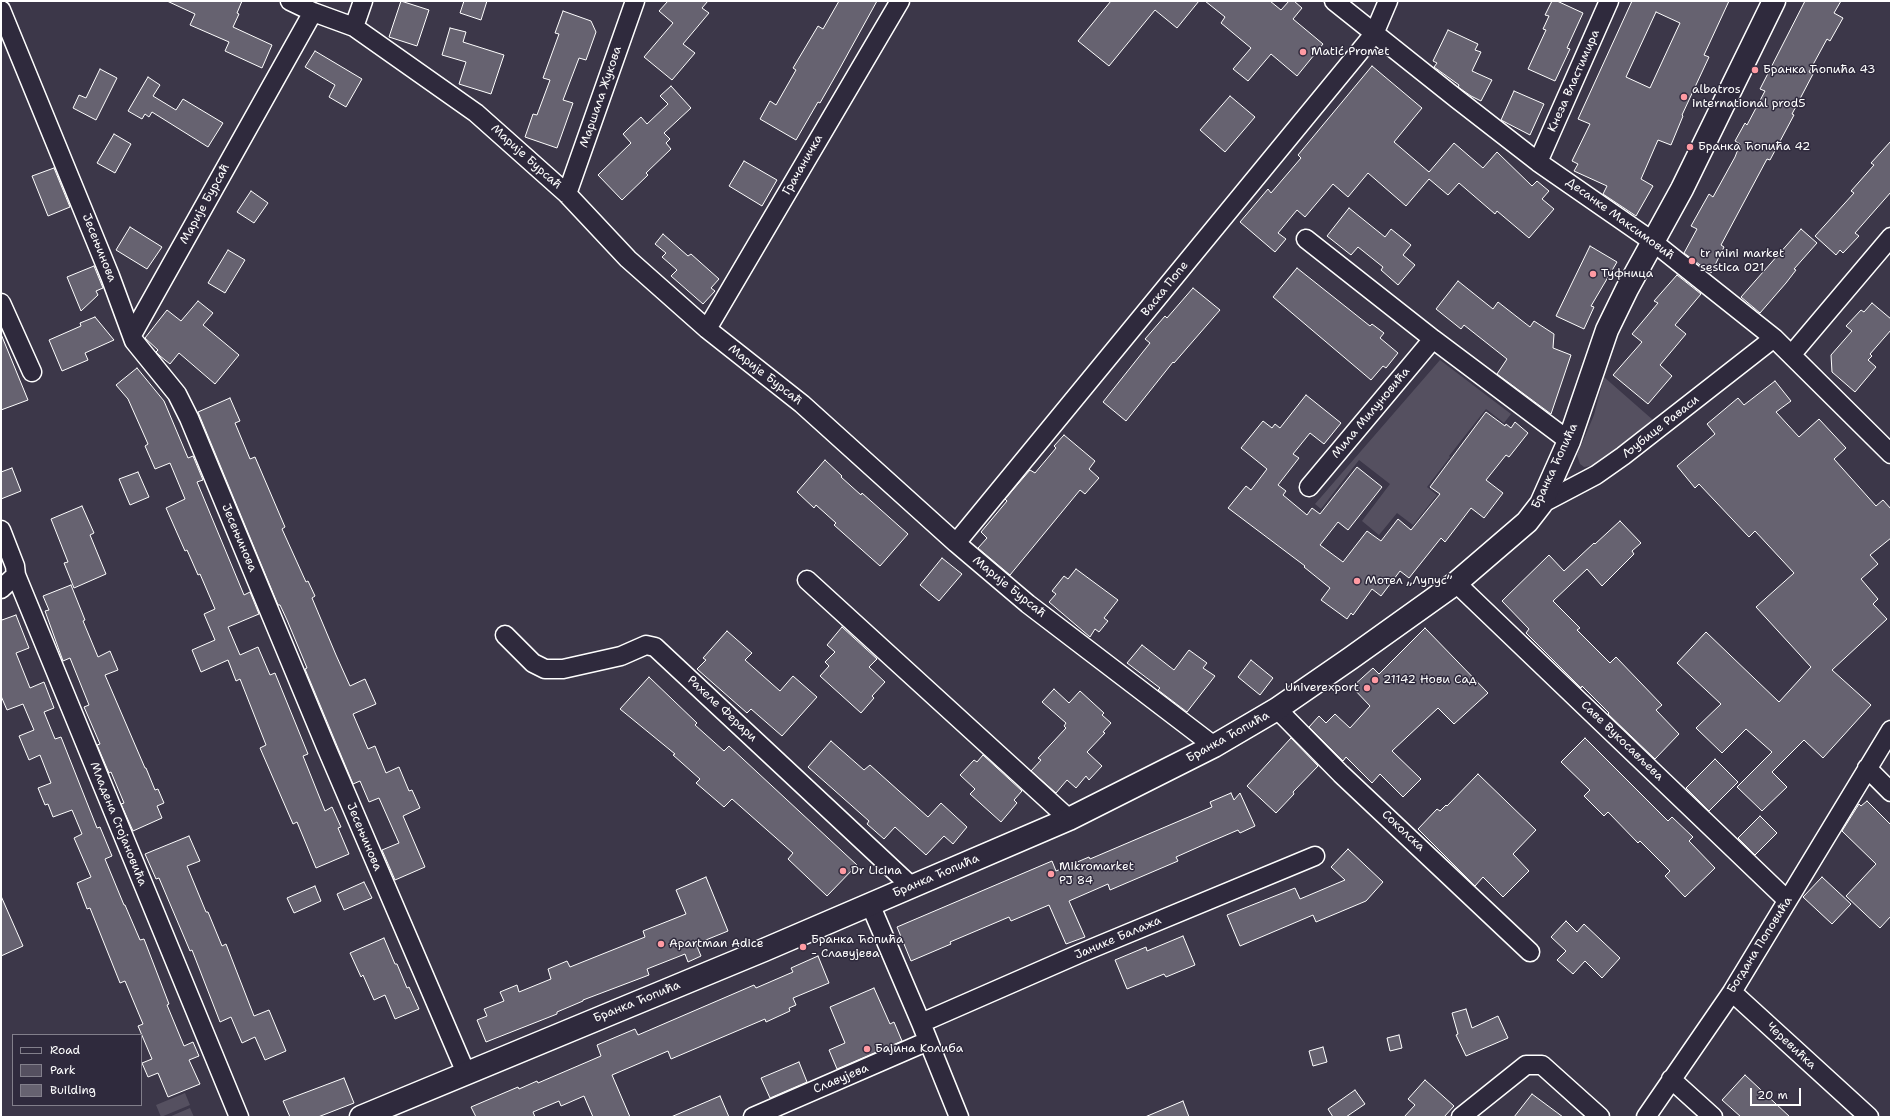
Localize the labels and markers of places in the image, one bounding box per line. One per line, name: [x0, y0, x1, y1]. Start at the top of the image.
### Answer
place label: Matić Promet: [1311, 45, 1389, 59]
marker: Matić Promet: [1298, 47, 1308, 57]
place label: Бранка Ћопића 43: [1763, 63, 1876, 77]
marker: Бранка Ћопића 43: [1750, 65, 1760, 75]
place label: albatros international prod5: [1692, 83, 1806, 111]
marker: albatros international prod5: [1679, 92, 1689, 102]
place label: Бранка Ћопића 42: [1698, 140, 1810, 154]
marker: Бранка Ћопића 42: [1685, 142, 1695, 152]
place label: tr mini market sestica 021: [1700, 247, 1784, 275]
marker: tr mini market sestica 021: [1687, 256, 1697, 266]
place label: Туфница: [1601, 267, 1653, 281]
marker: Туфница: [1588, 269, 1598, 279]
place label: Мотел „Лупус”: [1365, 574, 1452, 588]
marker: Мотел „Лупус”: [1352, 576, 1362, 586]
place label: 21142 Нови Сад: [1383, 673, 1477, 687]
marker: 21142 Нови Сад: [1370, 675, 1380, 685]
place label: Univerexport: [1285, 681, 1359, 695]
marker: Univerexport: [1362, 683, 1372, 693]
place label: Mikromarket PJ 84: [1059, 860, 1134, 888]
place label: Dr Licina: [851, 864, 902, 878]
marker: Dr Licina: [838, 866, 848, 876]
marker: Mikromarket PJ 84: [1046, 869, 1056, 879]
place label: Бранка Ћопића - Славујева: [811, 933, 903, 961]
place label: Apartman Adice: [669, 937, 763, 951]
marker: Apartman Adice: [656, 939, 666, 949]
marker: Бранка Ћопића - Славујева: [798, 942, 808, 952]
place label: Бајина Колиба: [875, 1042, 963, 1056]
marker: Бајина Колиба: [862, 1044, 872, 1054]

